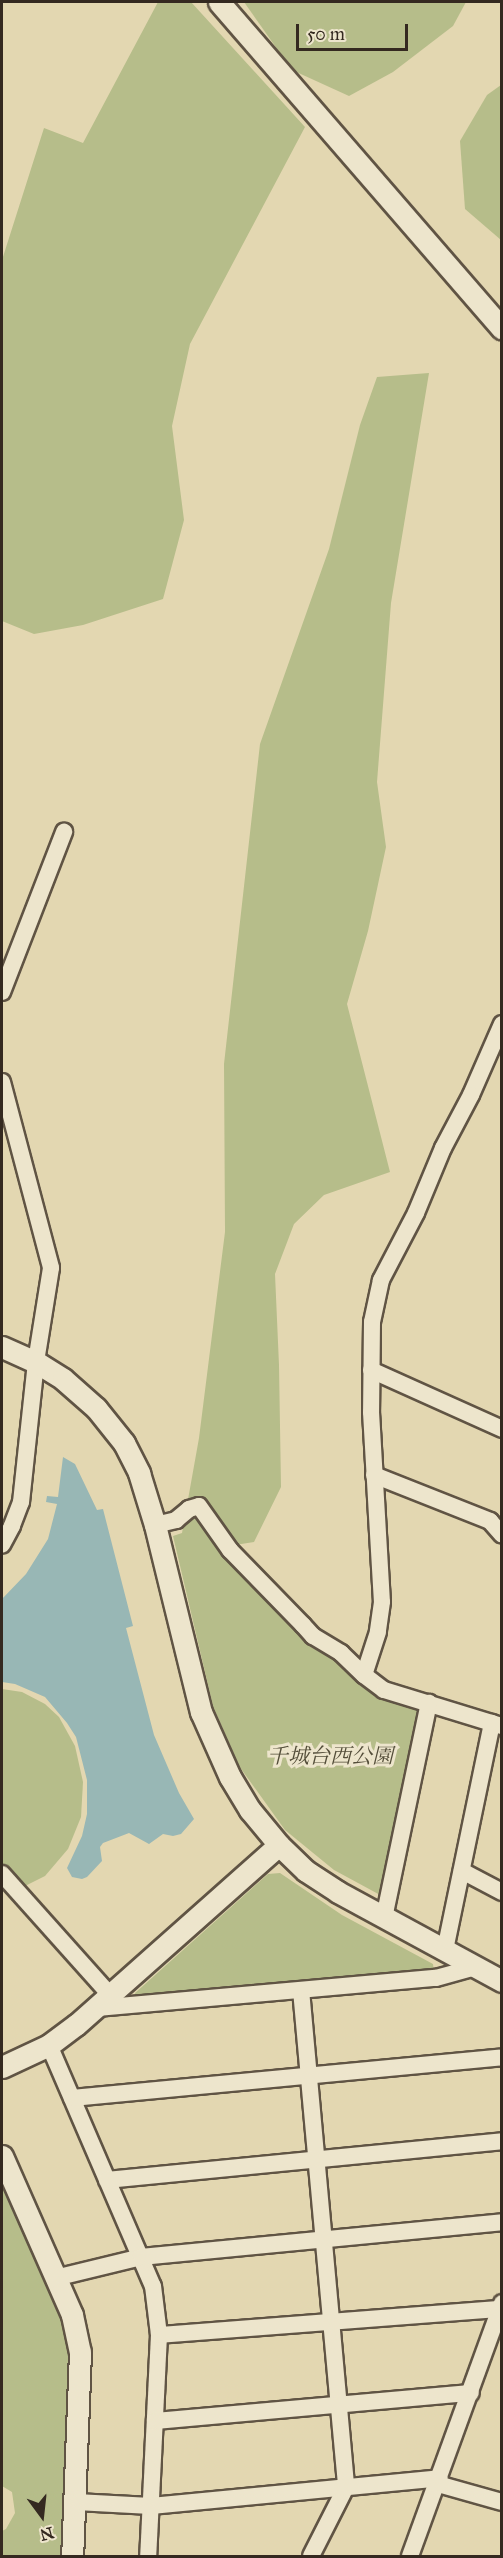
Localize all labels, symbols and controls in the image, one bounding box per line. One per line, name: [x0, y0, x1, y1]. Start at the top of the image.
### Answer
scale bar: [299, 12, 412, 50]
text: 50 m: [307, 23, 345, 45]
park label: 千城台西公園: [267, 1743, 393, 1769]
north arrow: [12, 2486, 72, 2546]
text: N: [38, 2523, 56, 2545]

